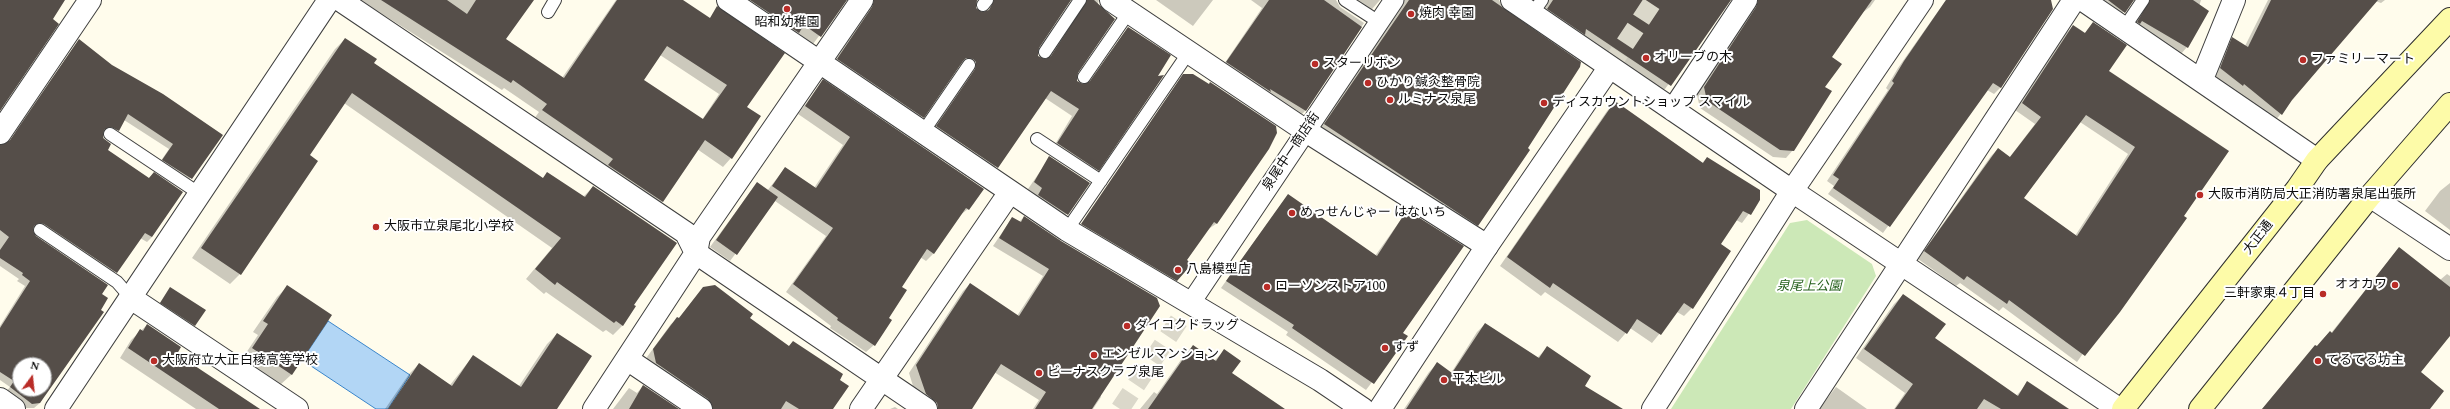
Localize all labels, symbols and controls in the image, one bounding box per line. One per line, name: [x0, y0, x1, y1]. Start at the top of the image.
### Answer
marker: 昭和幼稚園: [782, 4, 792, 14]
place label: 焼肉 幸園: [1419, 6, 1474, 22]
marker: 焼肉 幸園: [1406, 9, 1416, 19]
place label: 昭和幼稚園: [755, 15, 819, 31]
place label: オリーブの木: [1654, 50, 1732, 66]
place label: ファミリーマート: [2311, 52, 2415, 68]
marker: オリーブの木: [1641, 53, 1651, 63]
marker: ファミリーマート: [2298, 55, 2308, 65]
place label: スターリボン: [1323, 56, 1401, 72]
marker: スターリボン: [1310, 59, 1320, 69]
place label: ひかり鍼灸整骨院: [1376, 75, 1480, 91]
marker: ひかり鍼灸整骨院: [1363, 78, 1373, 88]
place label: ルミナス泉尾: [1398, 92, 1476, 108]
marker: ルミナス泉尾: [1385, 95, 1395, 105]
place label: ディスカウントショップ スマイル: [1552, 95, 1750, 111]
marker: ディスカウントショップ スマイル: [1539, 98, 1549, 108]
street label: 泉尾中一商店街: [1260, 110, 1324, 194]
place label: 大阪市消防局大正消防署泉尾出張所: [2208, 187, 2416, 203]
marker: 大阪市消防局大正消防署泉尾出張所: [2195, 190, 2205, 200]
place label: めっせんじゃー はないち: [1300, 205, 1446, 221]
marker: めっせんじゃー はないち: [1287, 208, 1297, 218]
street label: 大正通: [2241, 218, 2277, 258]
place label: 大阪市立泉尾北小学校: [384, 219, 514, 235]
marker: 大阪市立泉尾北小学校: [371, 222, 381, 232]
place label: 八島模型店: [1186, 262, 1251, 278]
marker: 八島模型店: [1173, 265, 1183, 275]
place label: オオカワ: [2335, 277, 2387, 293]
place label: ローソンストア100: [1275, 279, 1385, 295]
park label: 泉尾上公園: [1777, 279, 1841, 295]
marker: オオカワ: [2390, 280, 2400, 290]
marker: ローソンストア100: [1262, 282, 1272, 292]
place label: 三軒家東４丁目: [2224, 286, 2315, 302]
marker: 三軒家東４丁目: [2318, 289, 2328, 299]
place label: ダイコクドラッグ: [1135, 318, 1239, 334]
marker: ダイコクドラッグ: [1122, 321, 1132, 331]
place label: すず: [1393, 340, 1419, 356]
marker: すず: [1380, 343, 1390, 353]
place label: エンゼルマンション: [1102, 347, 1219, 363]
marker: エンゼルマンション: [1089, 350, 1099, 360]
place label: 大阪府立大正白稜高等学校: [162, 353, 318, 369]
place label: てるてる坊主: [2326, 353, 2404, 369]
marker: 大阪府立大正白稜高等学校: [149, 356, 159, 366]
marker: てるてる坊主: [2313, 356, 2323, 366]
north arrow: [12, 357, 52, 397]
text: N: [28, 357, 42, 375]
place label: ビーナスクラブ泉尾: [1047, 365, 1164, 381]
marker: ビーナスクラブ泉尾: [1034, 368, 1044, 378]
place label: 平本ビル: [1452, 372, 1504, 388]
marker: 平本ビル: [1439, 375, 1449, 385]

